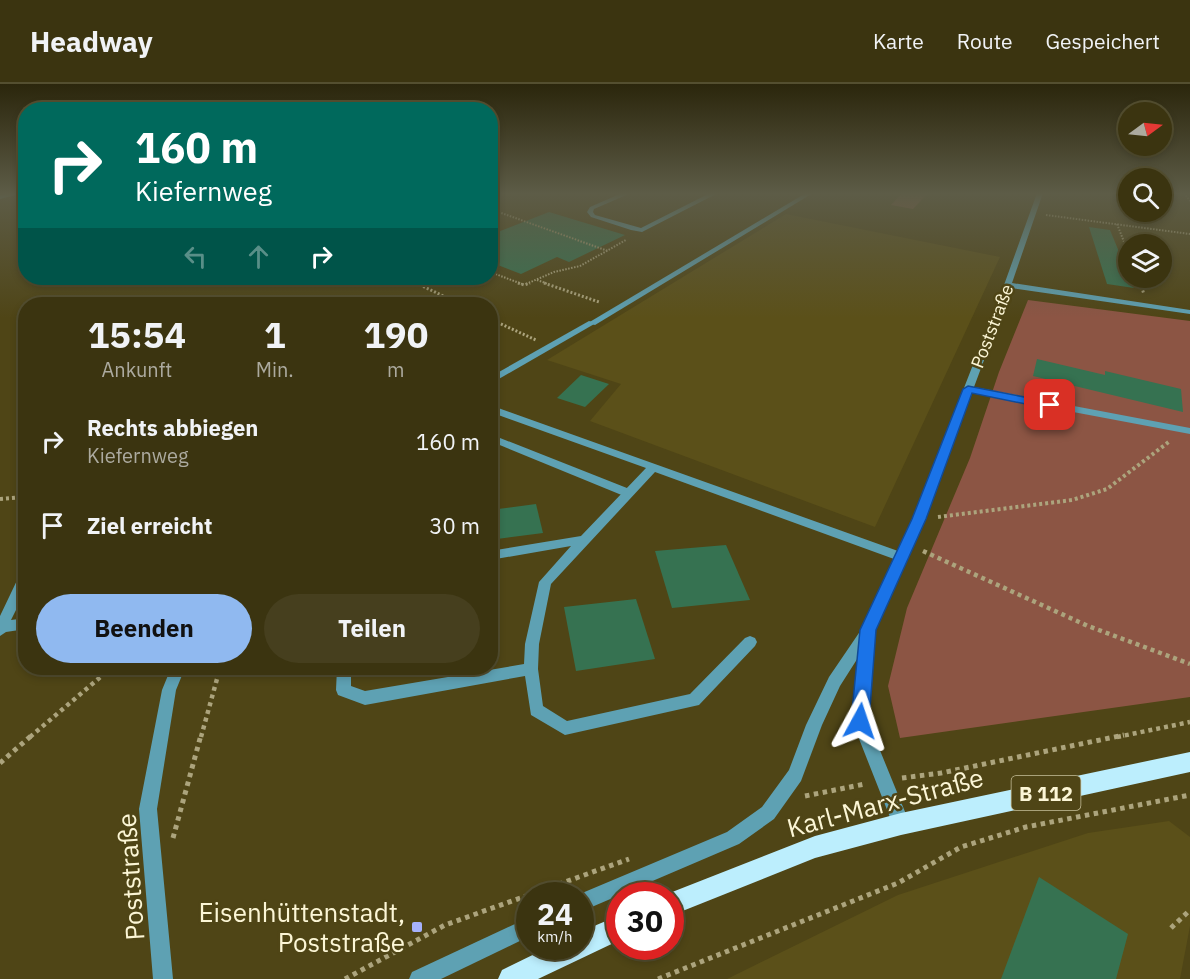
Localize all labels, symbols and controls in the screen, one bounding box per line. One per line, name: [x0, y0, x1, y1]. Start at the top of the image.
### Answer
text: Headway: [30, 23, 153, 60]
text: Karte: [873, 27, 924, 55]
text: Route: [957, 27, 1013, 55]
text: Gespeichert: [1046, 27, 1160, 55]
north arrow: [1118, 102, 1172, 156]
map controls: [1118, 102, 1172, 288]
text: 160 m: [135, 120, 258, 175]
icon: right: [36, 126, 114, 204]
button: search: [1118, 168, 1172, 222]
text: Kiefernweg: [135, 173, 272, 208]
button: layers: [1118, 234, 1172, 288]
icon: left: [179, 240, 212, 273]
icon: ahead: [242, 240, 275, 273]
icon: right: [305, 240, 338, 273]
street label: Poststraße: [965, 281, 1019, 371]
text: 15:54: [88, 311, 186, 358]
text: 1: [264, 311, 286, 358]
text: 190: [363, 311, 428, 358]
text: Ankunft: [101, 356, 172, 383]
text: Min.: [256, 356, 294, 383]
text: m: [387, 356, 405, 383]
pin: [1024, 379, 1075, 430]
icon: arrive: [1033, 388, 1066, 421]
text: Rechts abbiegen: [87, 413, 258, 442]
icon: right: [36, 425, 69, 458]
text: 160 m: [416, 427, 480, 456]
text: Kiefernweg: [87, 442, 188, 469]
icon: arrive: [36, 509, 69, 542]
text: Ziel erreicht: [87, 511, 212, 540]
text: 30 m: [429, 511, 480, 540]
button: Beenden: [36, 594, 252, 663]
button: Teilen: [264, 594, 480, 663]
position arrow: [828, 689, 892, 753]
street label: Karl-Marx-Straße: [783, 759, 987, 845]
road number: B 112: [1012, 776, 1080, 810]
street label: Poststraße: [109, 812, 151, 942]
speed limit sign: 30: [606, 882, 684, 960]
text: 24: [537, 894, 573, 933]
place label: Eisenhüttenstadt, Poststraße: [198, 895, 405, 959]
marker: Eisenhüttenstadt, Poststraße: [410, 920, 424, 934]
text: km/h: [537, 927, 573, 946]

